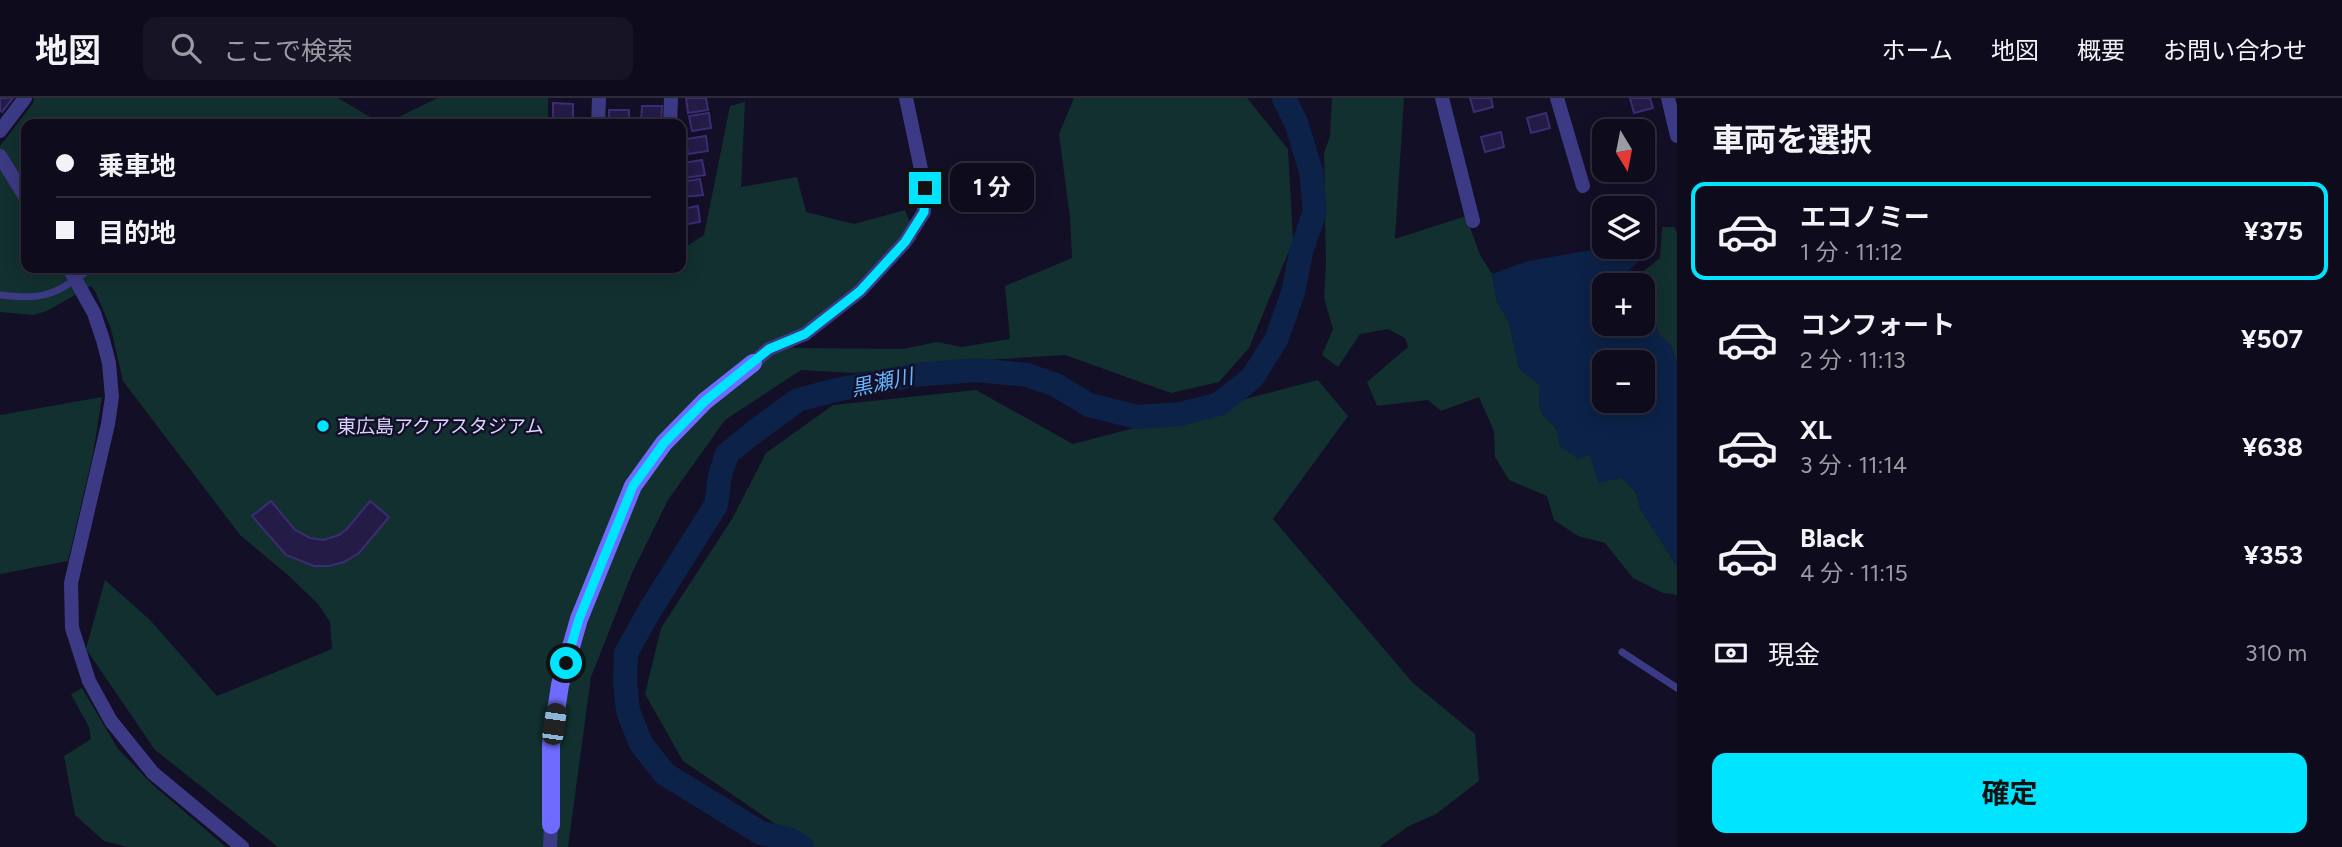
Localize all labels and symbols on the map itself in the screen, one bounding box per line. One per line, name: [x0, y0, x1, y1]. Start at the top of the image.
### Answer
north arrow: [1592, 119, 1656, 182]
callout: 1 分: [950, 164, 1034, 212]
route end: [909, 172, 941, 204]
water label: 黒瀬川: [849, 363, 917, 401]
place label: 東広島アクアスタジアム: [337, 415, 544, 438]
marker: 東広島アクアスタジアム: [315, 418, 331, 434]
route start: [550, 647, 582, 679]
car: [541, 702, 568, 746]

